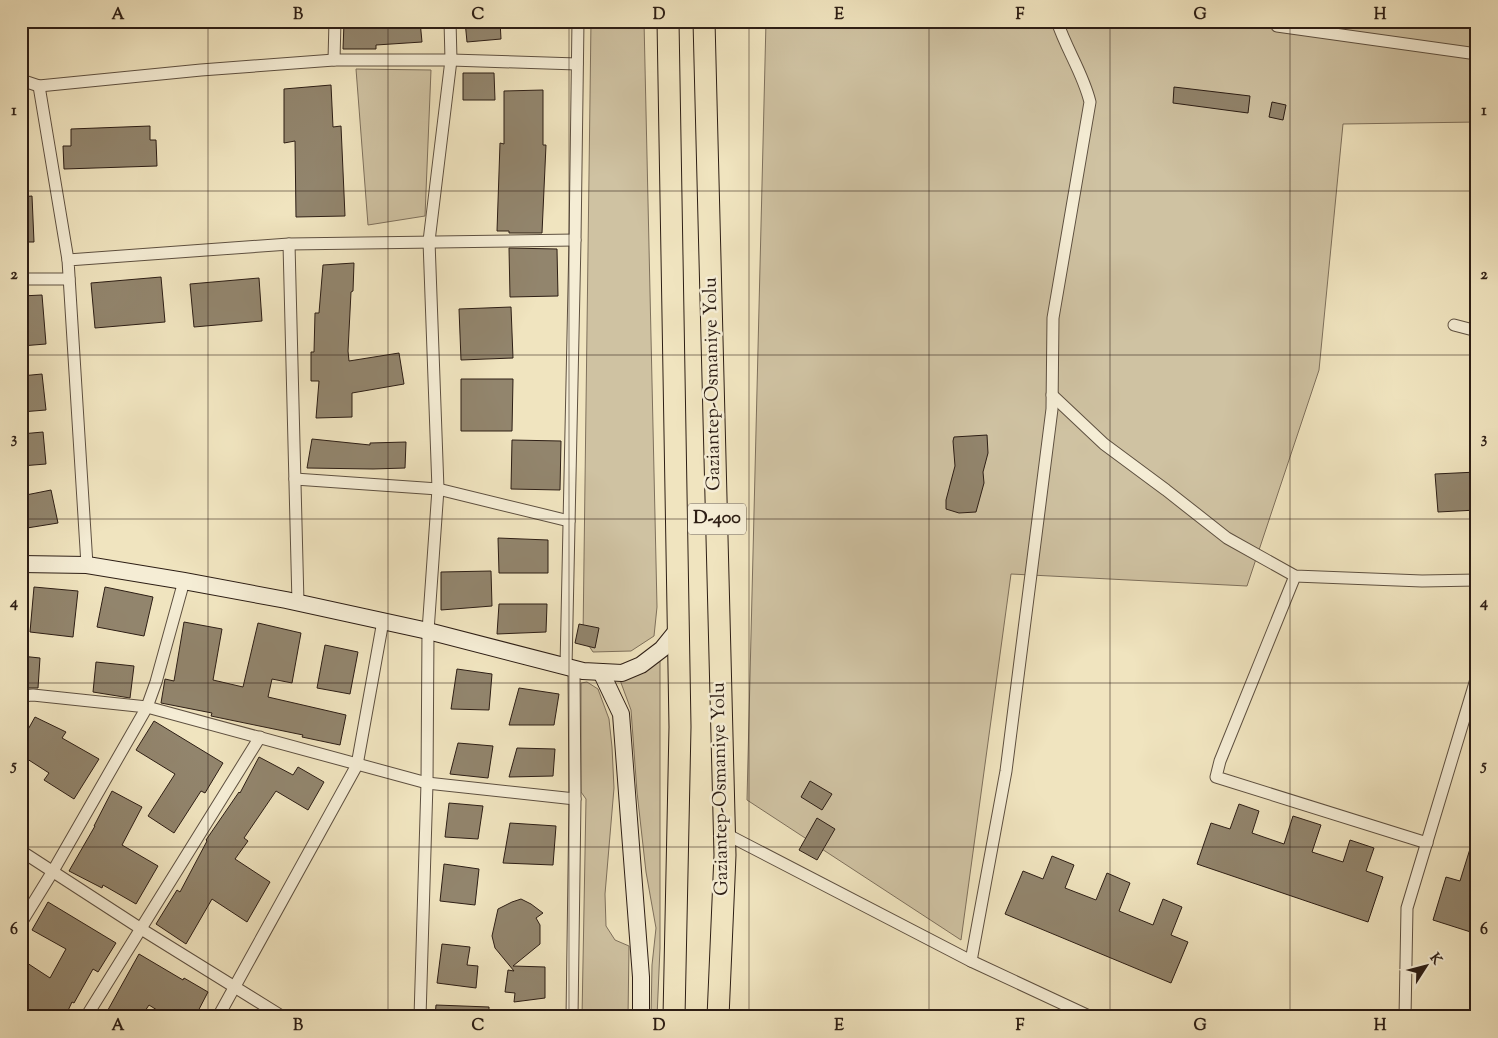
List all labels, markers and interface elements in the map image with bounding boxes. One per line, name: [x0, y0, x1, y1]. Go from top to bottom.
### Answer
text: A: [112, 4, 125, 27]
text: B: [293, 4, 303, 27]
text: C: [472, 4, 485, 27]
text: D: [653, 4, 666, 27]
text: E: [834, 4, 844, 27]
text: F: [1016, 4, 1025, 27]
text: G: [1193, 4, 1207, 27]
text: H: [1374, 4, 1387, 27]
text: 1: [11, 100, 17, 123]
text: 1: [1481, 100, 1487, 123]
text: 2: [10, 264, 18, 287]
text: 2: [1480, 264, 1488, 287]
street label: Gaziantep-Osmaniye Yolu: [698, 277, 728, 491]
text: 3: [11, 428, 18, 451]
text: 3: [1481, 428, 1488, 451]
road number: D-400: [688, 504, 746, 534]
text: 4: [9, 592, 18, 615]
text: 4: [1479, 592, 1488, 615]
street label: Gaziantep-Osmaniye Yolu: [706, 682, 736, 896]
text: 5: [9, 755, 17, 778]
text: 5: [1479, 755, 1487, 778]
text: 6: [10, 919, 18, 942]
text: 6: [1480, 919, 1488, 942]
north arrow: [1400, 940, 1450, 990]
text: K: [1424, 950, 1446, 970]
text: A: [112, 1015, 125, 1038]
text: B: [293, 1015, 303, 1038]
text: C: [472, 1015, 485, 1038]
text: D: [653, 1015, 666, 1038]
text: E: [834, 1015, 844, 1038]
text: F: [1016, 1015, 1025, 1038]
text: G: [1193, 1015, 1207, 1038]
text: H: [1374, 1015, 1387, 1038]

